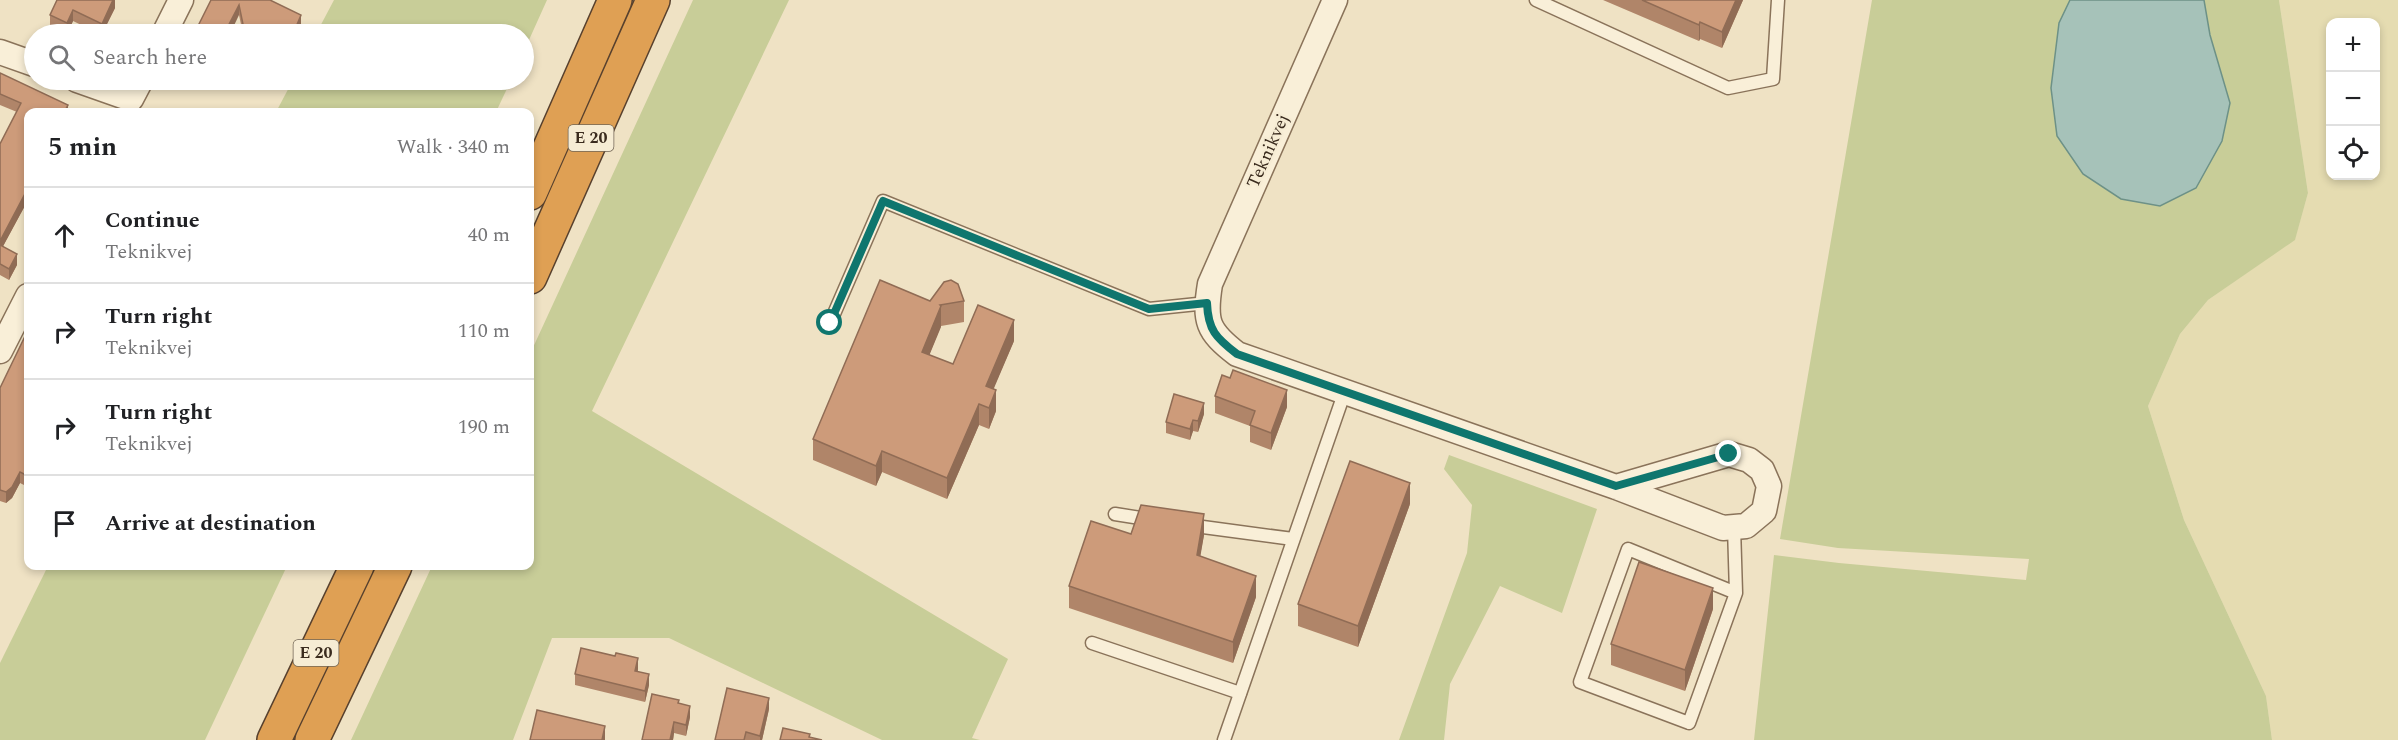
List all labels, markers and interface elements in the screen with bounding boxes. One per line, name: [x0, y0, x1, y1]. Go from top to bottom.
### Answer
map controls: [2326, 18, 2380, 180]
button: +: [2326, 18, 2380, 72]
search box: [24, 24, 534, 90]
icon: search: [45, 41, 78, 74]
text: Search here: [93, 41, 207, 74]
button: −: [2326, 72, 2380, 126]
street label: Teknikvej: [1240, 109, 1296, 193]
road number: E 20: [568, 125, 614, 151]
button: locate: [2326, 126, 2380, 180]
text: 5 min: [48, 127, 117, 167]
text: Walk · 340 m: [397, 132, 510, 162]
text: Continue: [105, 204, 200, 237]
icon: ahead: [48, 219, 81, 252]
text: 40 m: [468, 220, 510, 250]
text: Teknikvej: [105, 237, 193, 267]
text: Turn right: [105, 300, 212, 333]
route start: [816, 309, 842, 335]
icon: right: [48, 315, 81, 348]
text: 110 m: [458, 316, 510, 346]
text: Teknikvej: [105, 333, 193, 363]
text: Turn right: [105, 396, 212, 429]
icon: right: [48, 411, 81, 444]
text: 190 m: [458, 412, 510, 442]
text: Teknikvej: [105, 429, 193, 459]
route end: [1715, 440, 1741, 466]
icon: arrive: [48, 507, 81, 540]
text: Arrive at destination: [105, 507, 316, 540]
road number: E 20: [294, 640, 338, 666]

